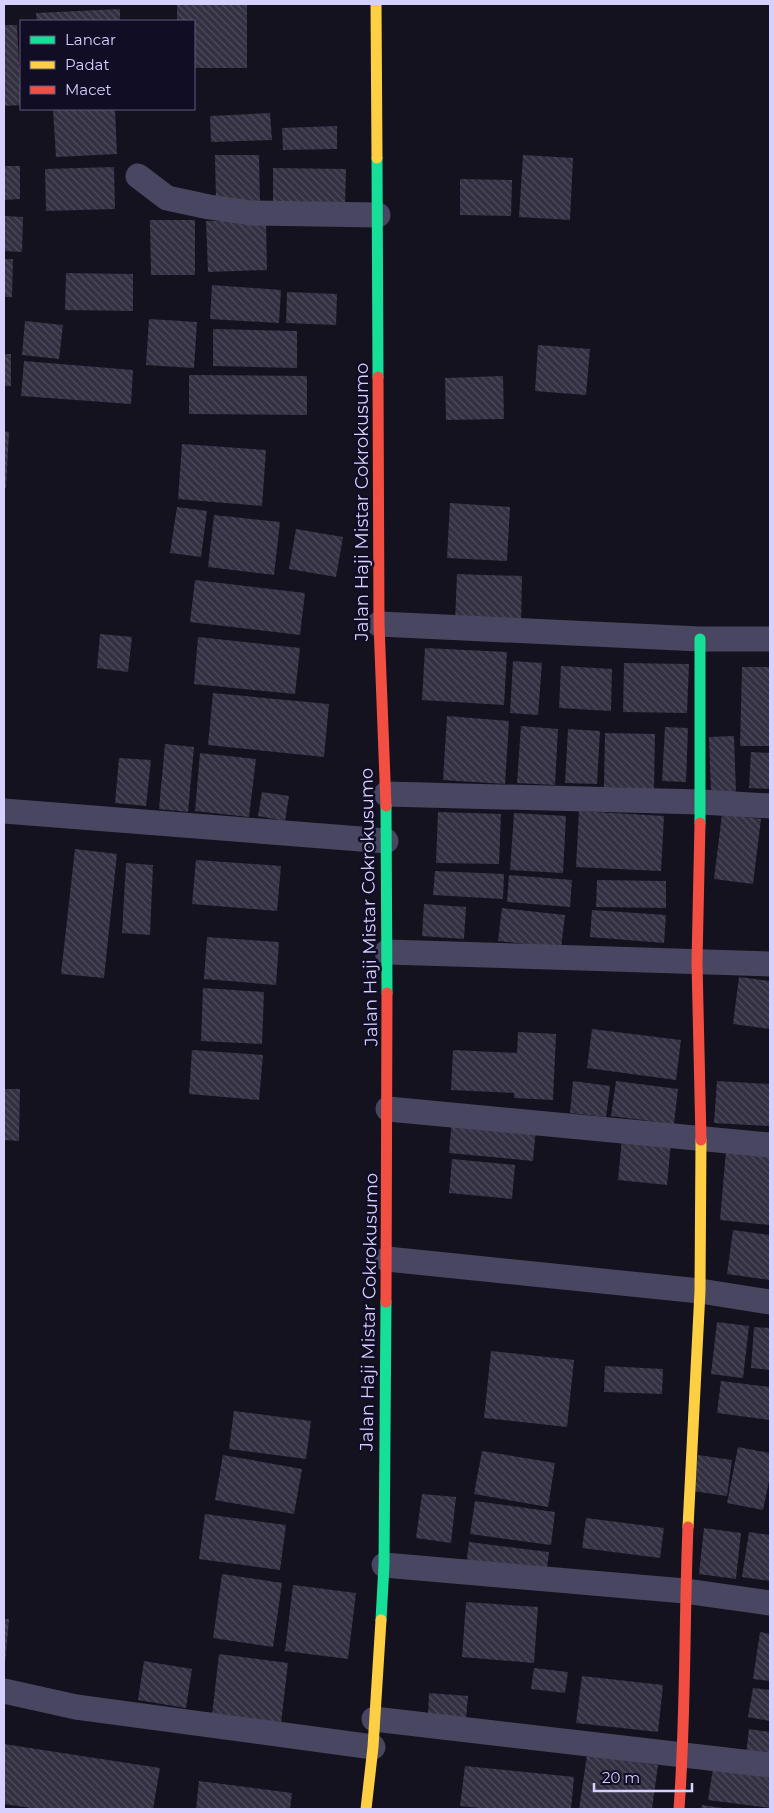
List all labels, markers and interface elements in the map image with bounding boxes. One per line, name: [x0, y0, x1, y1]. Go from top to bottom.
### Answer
legend: [20, 20, 195, 110]
text: Lancar: [65, 30, 116, 49]
text: Padat: [65, 55, 110, 74]
text: Macet: [65, 80, 112, 99]
street label: Jalan Haji Mistar Cokrokusumo: [351, 363, 373, 642]
street label: Jalan Haji Mistar Cokrokusumo: [356, 768, 382, 1047]
street label: Jalan Haji Mistar Cokrokusumo: [356, 1173, 382, 1452]
scale bar: [594, 1760, 692, 1792]
text: 20 m: [602, 1768, 640, 1787]

